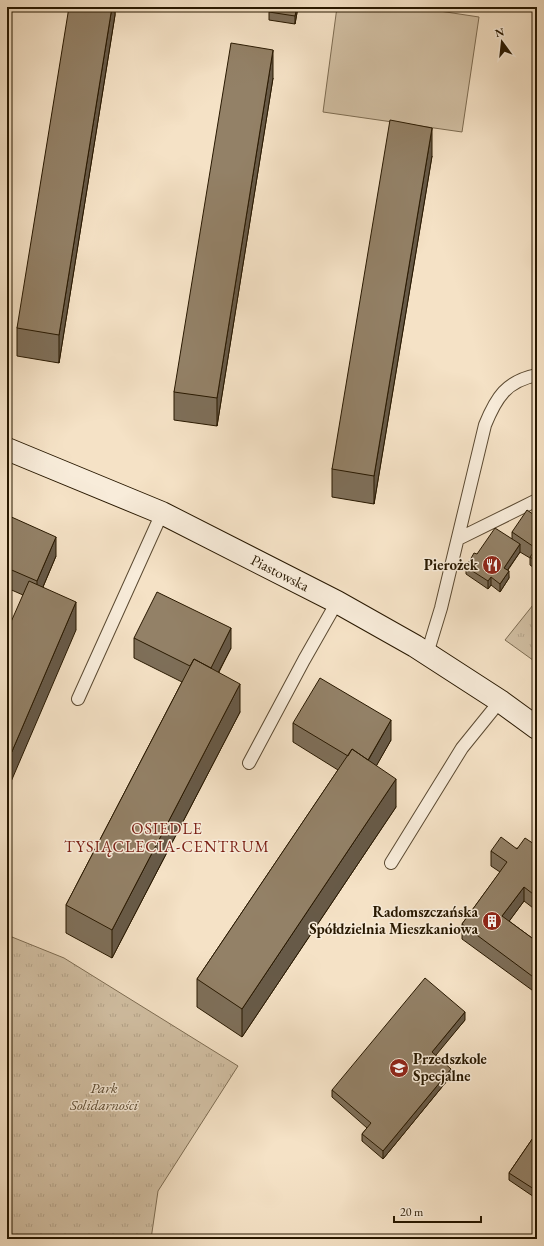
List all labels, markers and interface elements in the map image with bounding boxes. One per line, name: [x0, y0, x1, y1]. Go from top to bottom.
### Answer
north arrow: [482, 22, 522, 62]
text: N: [493, 24, 506, 40]
street label: Piastowska: [248, 550, 313, 595]
restaurant icon: Pierożek: [481, 554, 503, 576]
place label: Pierożek: [424, 555, 479, 574]
district label: OSIEDLE TYSIĄCLECIA-CENTRUM: [64, 818, 270, 857]
place label: Radomszczańska Spółdzielnia Mieszkaniowa: [309, 902, 478, 938]
building icon: Radomszczańska Spółdzielnia Mieszkaniowa: [481, 910, 503, 932]
place label: Przedszkole Specjalne: [413, 1049, 487, 1085]
school or university icon: Przedszkole Specjalne: [388, 1057, 410, 1079]
park label: Park Solidarności: [69, 1078, 139, 1114]
scale bar: [394, 1198, 481, 1224]
text: 20 m: [400, 1204, 424, 1220]

